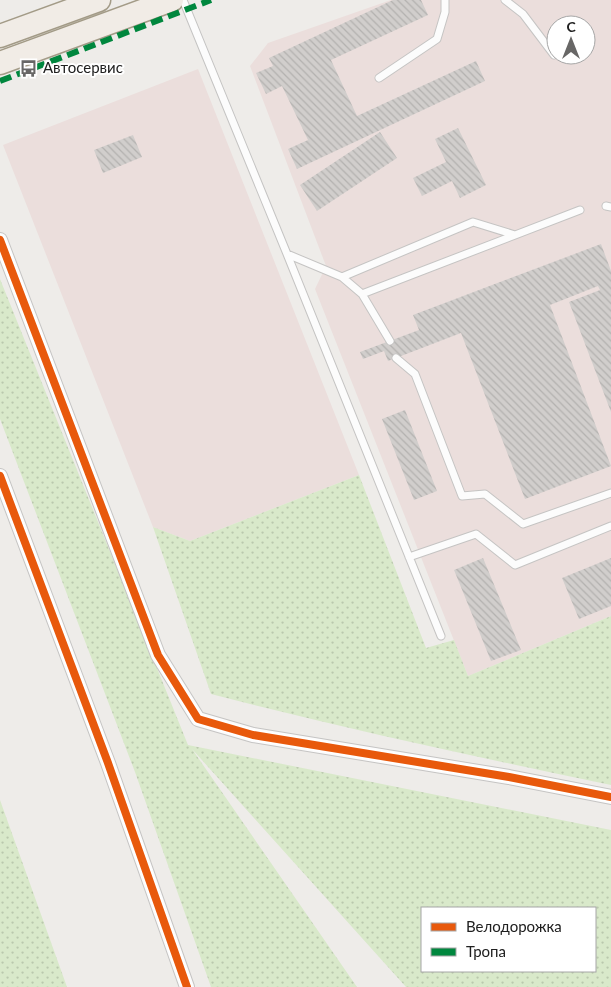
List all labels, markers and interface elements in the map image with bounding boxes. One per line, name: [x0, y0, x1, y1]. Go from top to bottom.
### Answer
north arrow: [546, 15, 596, 65]
text: С: [566, 18, 576, 35]
bus stop icon: Автосервис: [19, 58, 39, 78]
place label: Автосервис: [43, 58, 123, 76]
legend: [421, 907, 596, 972]
text: Велодорожка: [466, 917, 562, 935]
text: Тропа: [466, 942, 506, 960]

